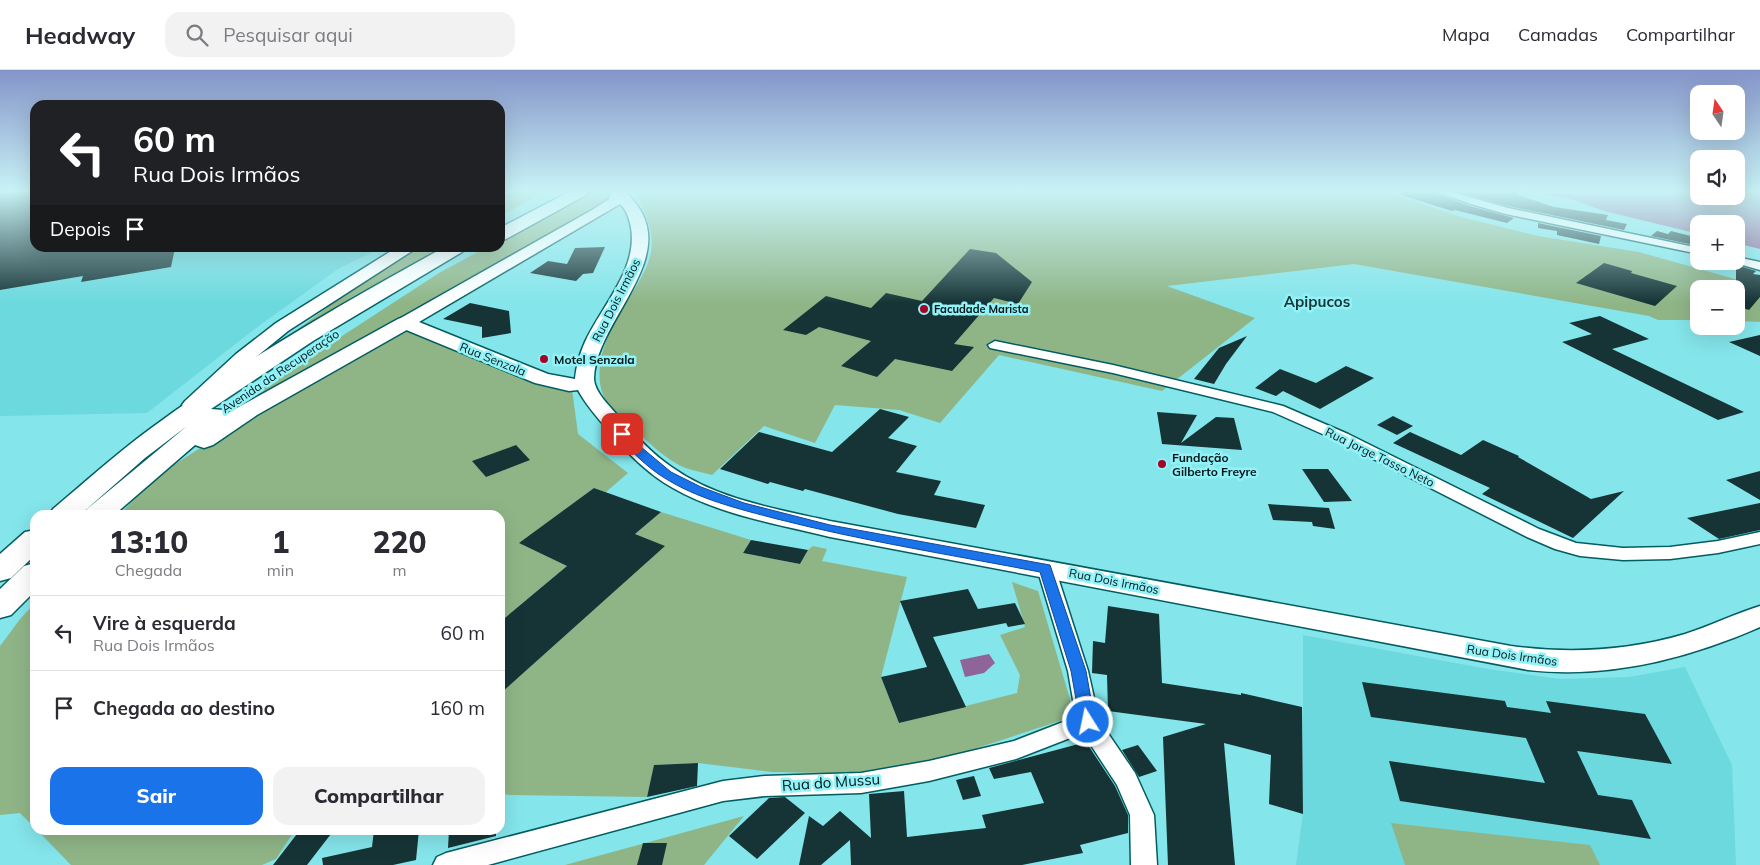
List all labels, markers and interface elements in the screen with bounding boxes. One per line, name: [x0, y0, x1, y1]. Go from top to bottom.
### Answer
search box: [165, 12, 515, 57]
text: Headway: [25, 20, 135, 50]
icon: search: [183, 21, 211, 49]
text: Pesquisar aqui: [223, 23, 353, 47]
text: Mapa: [1442, 23, 1490, 46]
text: Camadas: [1518, 23, 1598, 46]
text: Compartilhar: [1626, 23, 1735, 46]
north arrow: [1690, 85, 1745, 140]
map controls: [1690, 85, 1745, 335]
text: 60 m: [133, 117, 216, 161]
icon: left: [50, 120, 115, 185]
button: sound: [1690, 150, 1745, 205]
text: Rua Dois Irmãos: [133, 160, 300, 188]
icon: arrive: [121, 215, 149, 243]
button: +: [1690, 215, 1745, 270]
text: Depois: [50, 217, 111, 241]
street label: Rua Dois Irmãos: [589, 256, 643, 344]
button: −: [1690, 280, 1745, 335]
district label: Apipucos: [1284, 292, 1350, 311]
place label: Facudade Marista: [934, 302, 1029, 316]
marker: Facudade Marista: [918, 303, 930, 315]
street label: Avenida da Recuperação: [218, 326, 342, 416]
street label: Rua Senzala: [458, 339, 528, 379]
place label: Motel Senzala: [554, 352, 635, 367]
marker: Motel Senzala: [538, 353, 550, 365]
pin: [601, 413, 643, 455]
icon: arrive: [608, 420, 636, 448]
street label: Rua Jorge Tasso Neto: [1323, 424, 1437, 490]
place label: Fundação Gilberto Freyre: [1172, 450, 1257, 479]
marker: Fundação Gilberto Freyre: [1156, 458, 1168, 470]
text: 13:10: [108, 523, 188, 561]
text: 1: [271, 523, 289, 561]
text: 220: [373, 523, 427, 561]
text: Chegada: [115, 560, 182, 580]
text: min: [267, 560, 294, 580]
text: m: [392, 560, 407, 580]
street label: Rua Dois Irmãos: [1068, 565, 1160, 597]
text: Vire à esquerda: [93, 611, 236, 635]
icon: left: [50, 619, 78, 647]
text: 60 m: [441, 621, 485, 645]
text: Rua Dois Irmãos: [93, 635, 215, 655]
street label: Rua Dois Irmãos: [1466, 641, 1558, 669]
icon: arrive: [50, 694, 78, 722]
position arrow: [1061, 695, 1113, 747]
text: Chegada ao destino: [93, 696, 275, 720]
text: 160 m: [429, 696, 485, 720]
button: Sair: [50, 767, 263, 825]
button: Compartilhar: [273, 767, 485, 825]
street label: Rua do Mussu: [781, 769, 881, 795]

